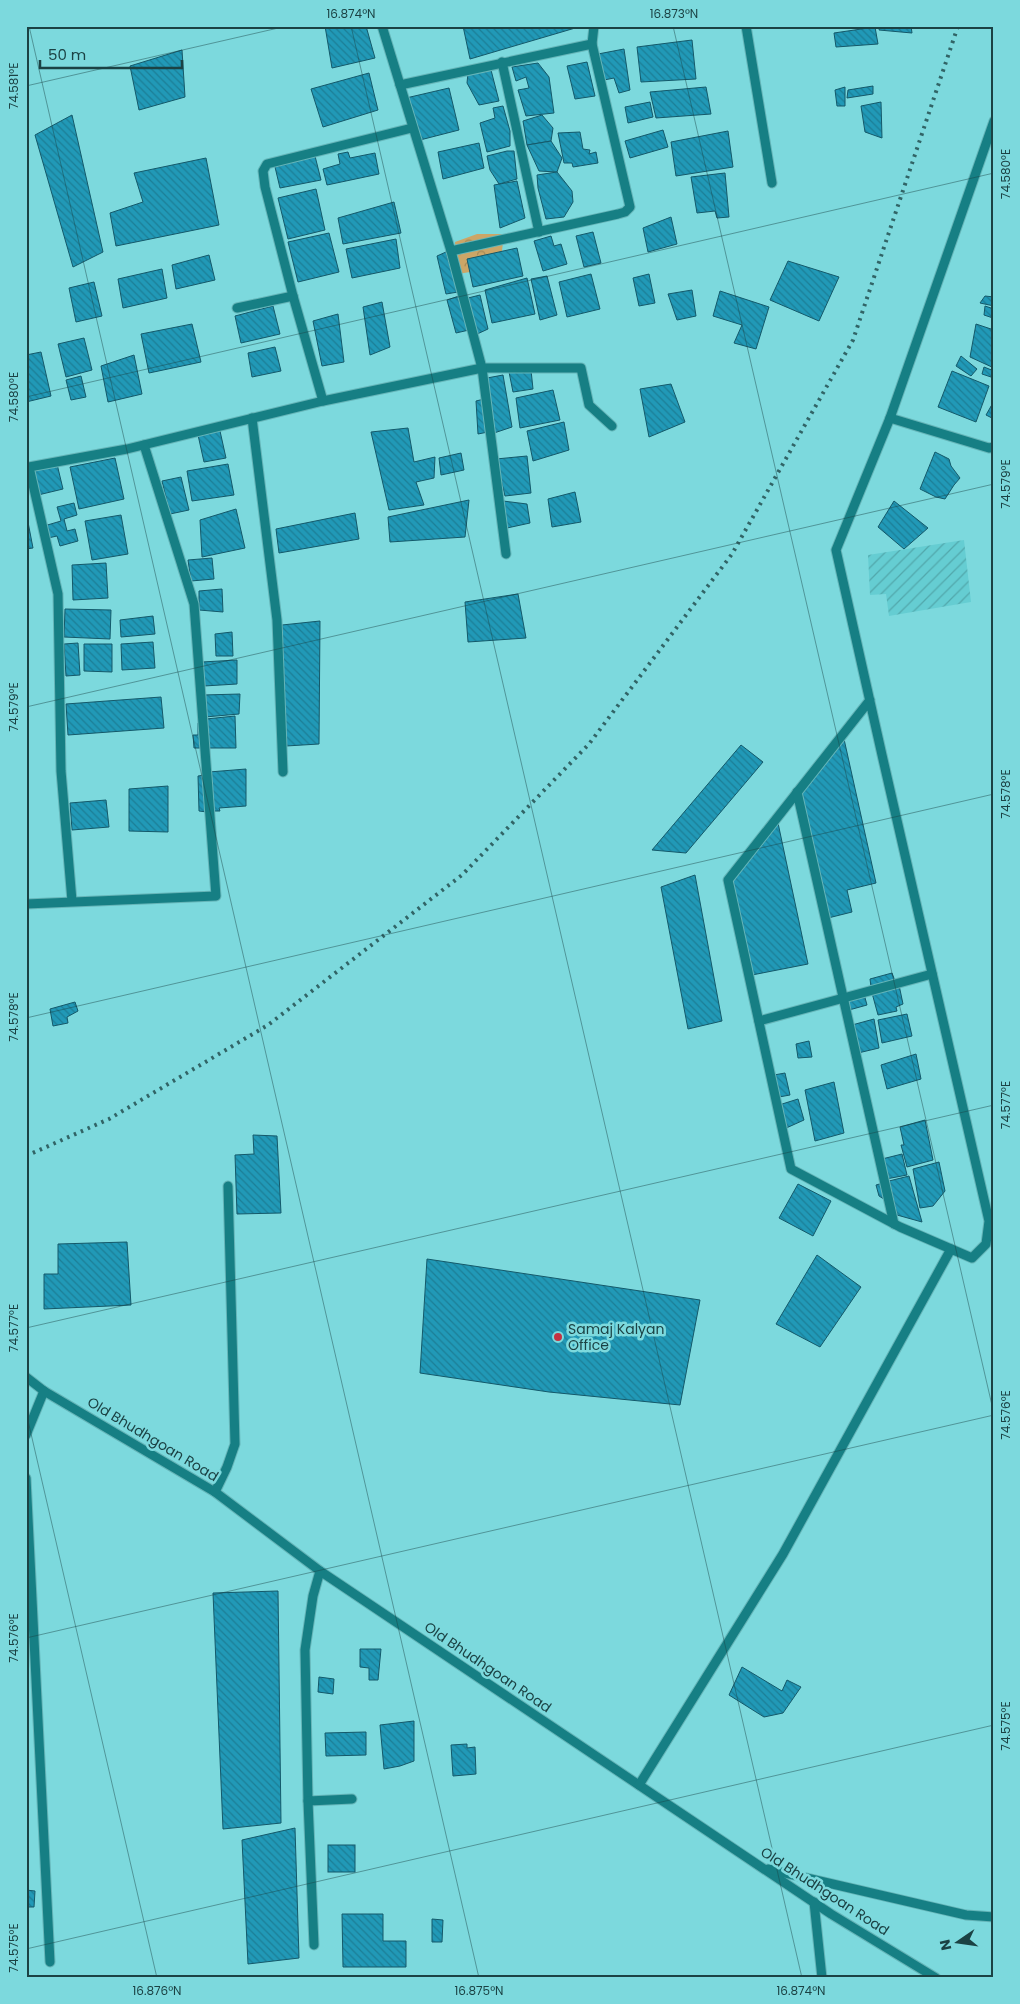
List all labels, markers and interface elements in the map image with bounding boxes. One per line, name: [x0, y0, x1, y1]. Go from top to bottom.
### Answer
text: 16.874°N: [326, 5, 376, 22]
text: 16.873°N: [650, 5, 698, 22]
scale bar: [40, 38, 182, 70]
text: 50 m: [48, 44, 86, 65]
text: 74.581°E: [5, 63, 22, 109]
text: 74.580°E: [997, 149, 1014, 199]
text: 74.580°E: [5, 372, 22, 422]
text: 74.579°E: [997, 459, 1014, 509]
text: 74.579°E: [5, 682, 22, 732]
text: 74.578°E: [997, 769, 1014, 819]
text: 74.578°E: [5, 992, 22, 1042]
text: 74.577°E: [997, 1081, 1014, 1129]
text: 74.577°E: [5, 1304, 22, 1352]
place label: Samaj Kalyan Office: [568, 1319, 664, 1355]
marker: Samaj Kalyan Office: [552, 1331, 564, 1343]
text: 74.576°E: [997, 1390, 1014, 1440]
street label: Old Bhudhgoan Road: [84, 1392, 222, 1486]
text: 74.576°E: [5, 1613, 22, 1663]
street label: Old Bhudhgoan Road: [420, 1617, 556, 1717]
text: 74.575°E: [997, 1701, 1014, 1751]
street label: Old Bhudhgoan Road: [757, 1842, 893, 1940]
north arrow: [932, 1916, 982, 1966]
text: 74.575°E: [5, 1923, 22, 1973]
text: N: [934, 1938, 956, 1952]
text: 16.876°N: [132, 1982, 182, 1999]
text: 16.875°N: [455, 1982, 504, 1999]
text: 16.874°N: [776, 1982, 826, 1999]

